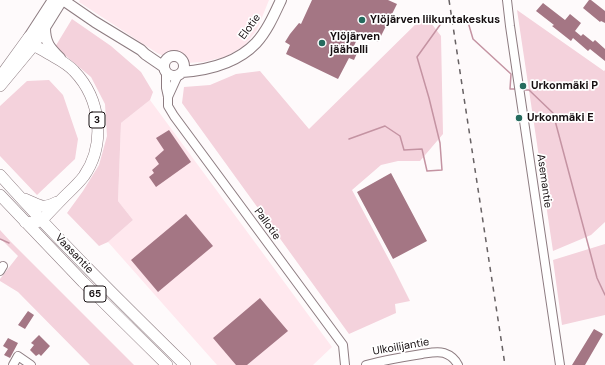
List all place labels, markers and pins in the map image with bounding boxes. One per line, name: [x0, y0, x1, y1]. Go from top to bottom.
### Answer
place label: Ylöjärven liikuntakeskus: [370, 13, 500, 27]
marker: Ylöjärven liikuntakeskus: [357, 15, 367, 25]
place label: Ylöjärven jäähalli: [330, 30, 380, 56]
marker: Ylöjärven jäähalli: [317, 38, 327, 48]
place label: Urkonmäki P: [531, 79, 598, 93]
marker: Urkonmäki P: [518, 81, 528, 91]
place label: Urkonmäki E: [527, 111, 594, 125]
marker: Urkonmäki E: [514, 113, 524, 123]

